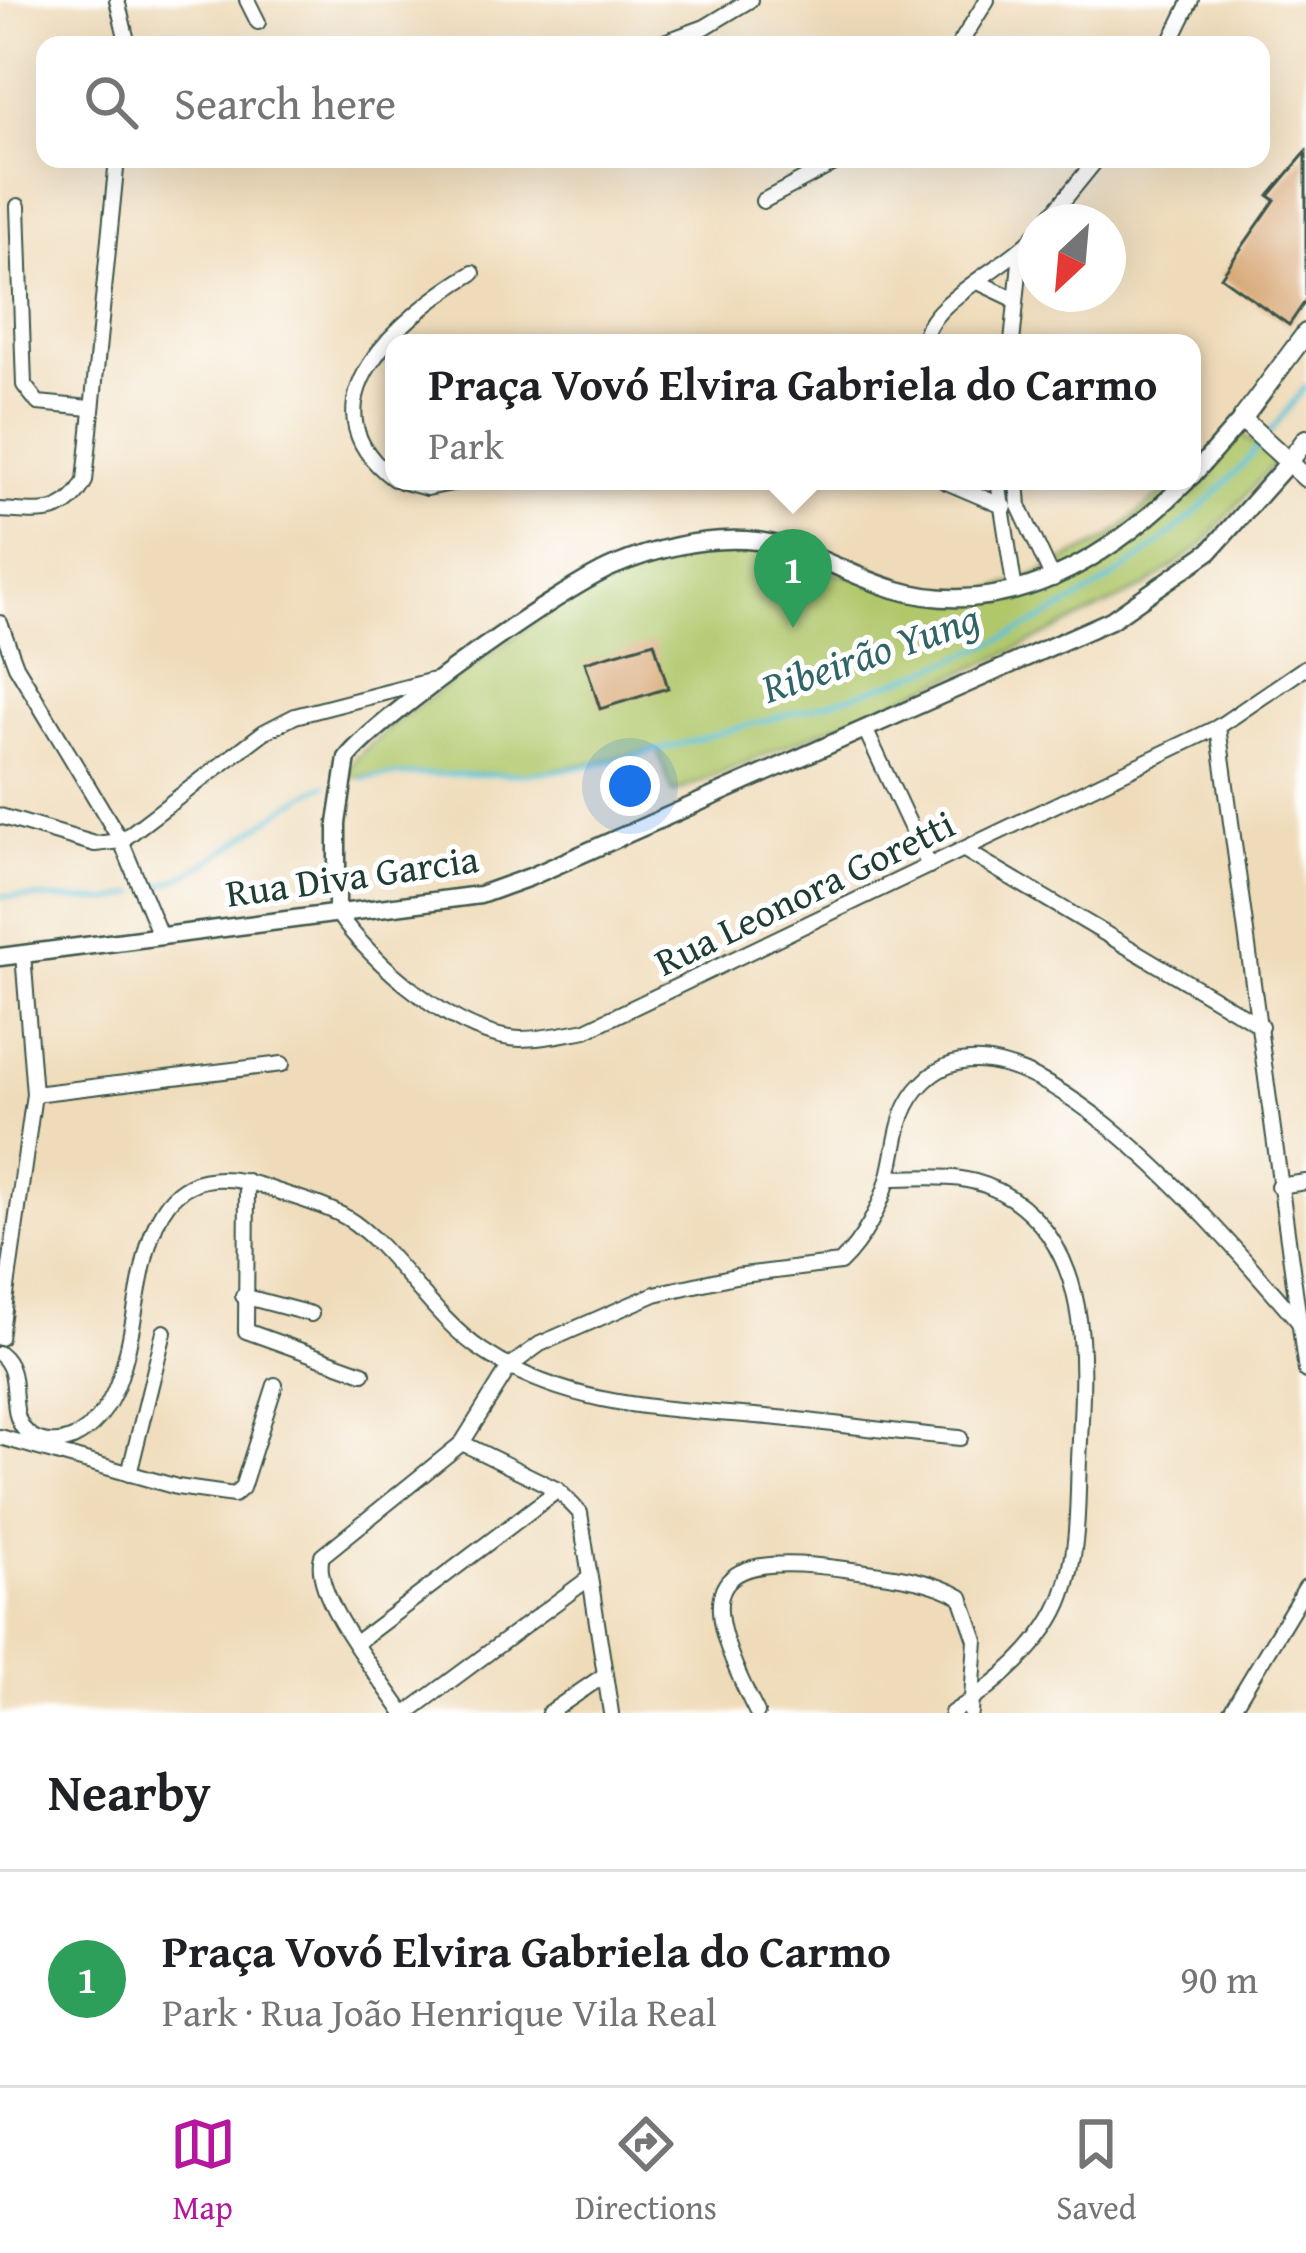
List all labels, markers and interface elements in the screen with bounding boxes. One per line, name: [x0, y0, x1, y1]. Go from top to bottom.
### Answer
search box: [36, 36, 1270, 168]
icon: search: [78, 69, 144, 135]
text: Search here: [174, 70, 396, 135]
north arrow: [1018, 204, 1126, 312]
popup: [385, 334, 1201, 490]
text: Praça Vovó Elvira Gabriela do Carmo: [428, 351, 1158, 416]
text: Park: [428, 416, 504, 473]
pin: 1: [754, 529, 832, 628]
water label: Ribeirão Yung: [752, 586, 987, 718]
your location: [600, 756, 660, 816]
street label: Rua Leonora Goretti: [644, 795, 964, 989]
street label: Rua Diva Garcia: [222, 829, 483, 921]
text: Nearby: [48, 1754, 211, 1829]
text: Praça Vovó Elvira Gabriela do Carmo: [162, 1918, 891, 1983]
text: 1: [77, 1950, 97, 2007]
text: 90 m: [1180, 1950, 1258, 2007]
text: Park · Rua João Henrique Vila Real: [162, 1983, 717, 2040]
tab: Map: [170, 2111, 236, 2231]
tab: Directions: [575, 2111, 717, 2231]
tab: Saved: [1056, 2111, 1136, 2231]

